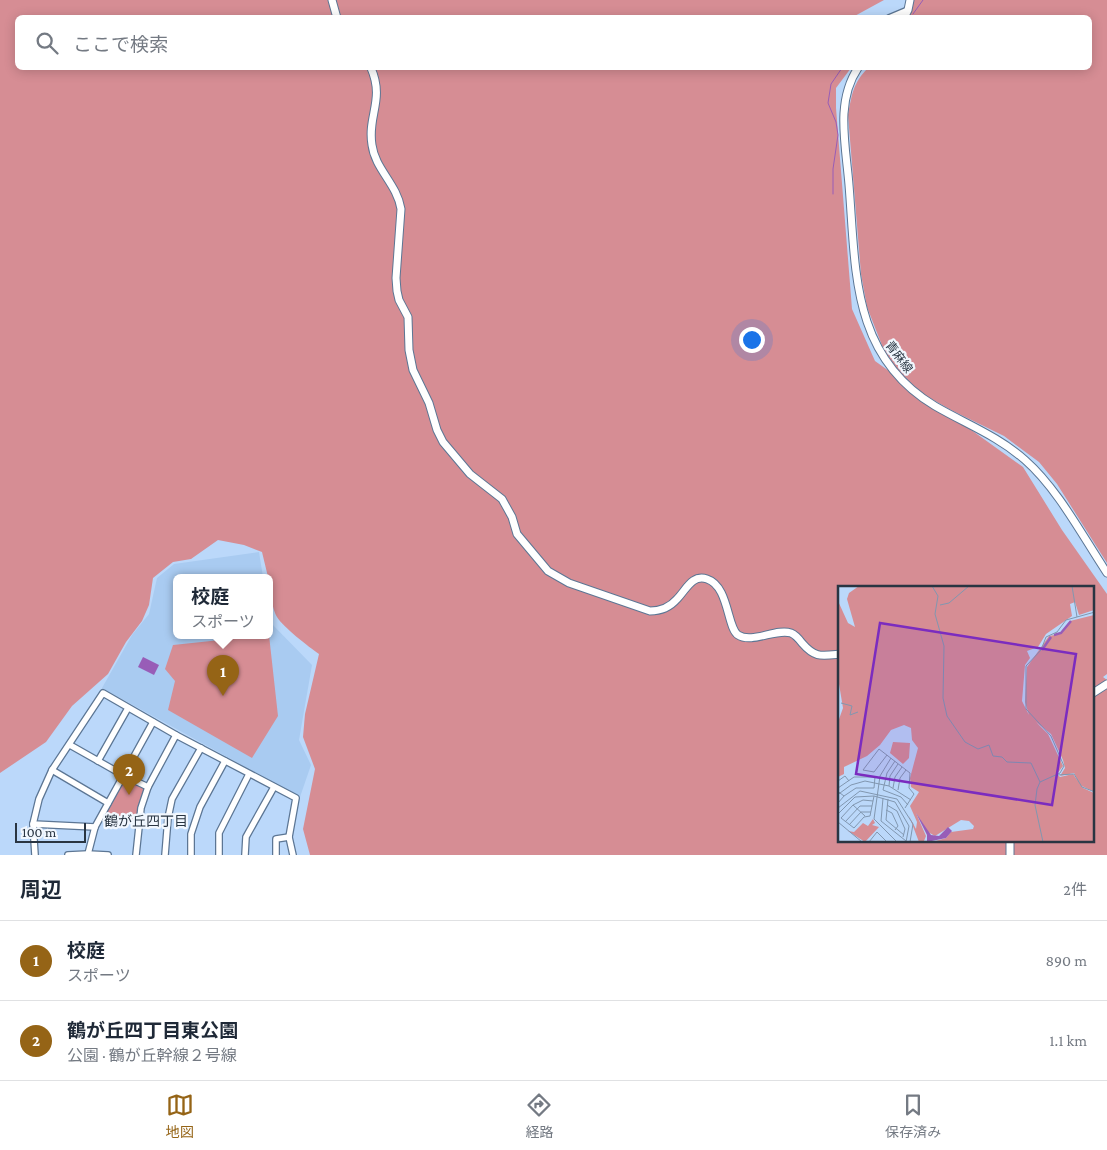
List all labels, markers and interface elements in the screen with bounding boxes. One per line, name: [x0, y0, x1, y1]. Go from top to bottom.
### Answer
search box: [15, 15, 1092, 70]
icon: search: [33, 29, 61, 57]
text: ここで検索: [73, 34, 168, 55]
your location: [739, 327, 765, 353]
street label: 青麻線: [883, 338, 915, 376]
popup: [173, 574, 273, 639]
text: 校庭: [191, 586, 229, 607]
inset map: [838, 586, 1094, 842]
text: スポーツ: [191, 613, 255, 630]
pin: 1: [207, 655, 239, 696]
pin: 2: [113, 754, 145, 795]
district label: 鶴が丘四丁目: [104, 813, 188, 829]
scale bar: [15, 820, 86, 843]
text: 100 m: [22, 824, 56, 840]
text: 周辺: [20, 878, 62, 902]
text: 2件: [1063, 881, 1087, 898]
text: 校庭: [67, 940, 105, 961]
text: 1: [33, 952, 39, 969]
text: 890 m: [1046, 952, 1087, 969]
text: スポーツ: [67, 967, 131, 984]
text: 鶴が丘四丁目東公園: [67, 1020, 238, 1041]
text: 2: [32, 1032, 40, 1049]
text: 1.1 km: [1049, 1032, 1087, 1049]
text: 公園 · 鶴が丘幹線２号線: [67, 1047, 237, 1064]
tab: 地図: [166, 1091, 194, 1141]
tab: 経路: [525, 1091, 553, 1141]
tab: 保存済み: [885, 1091, 941, 1141]

